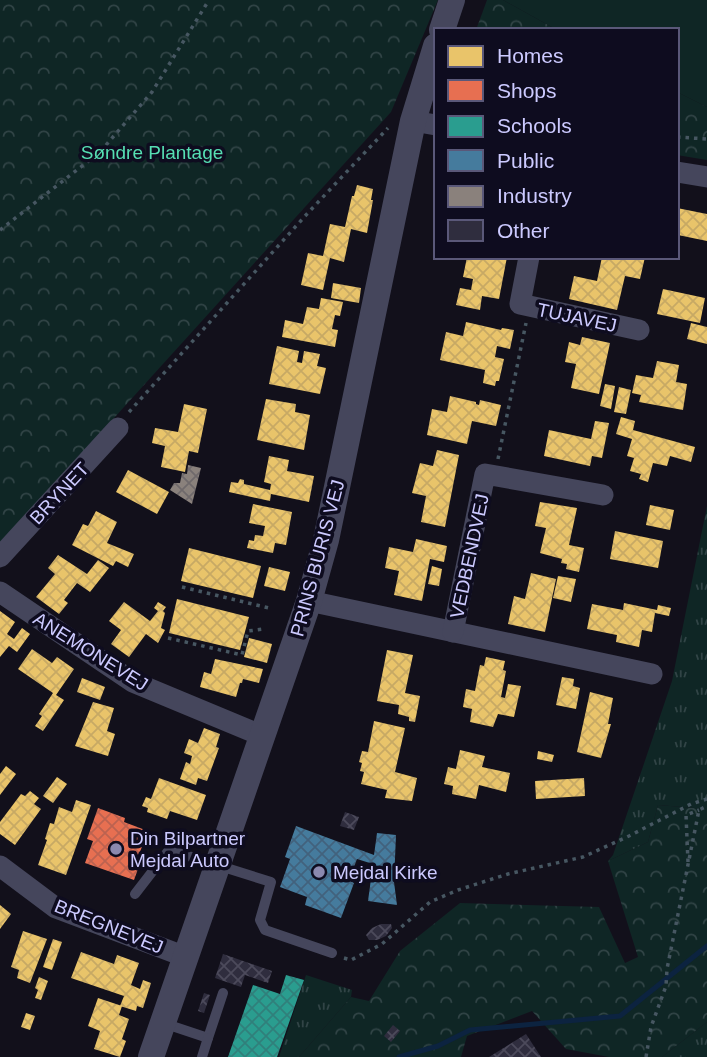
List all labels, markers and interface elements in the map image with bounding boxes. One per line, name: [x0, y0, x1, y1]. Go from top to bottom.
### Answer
legend: [434, 28, 679, 259]
text: Homes: [497, 44, 564, 67]
text: Shops: [497, 79, 557, 102]
text: Schools: [497, 114, 572, 137]
park label: Søndre Plantage: [81, 142, 223, 163]
text: Public: [497, 149, 554, 172]
text: Industry: [497, 184, 572, 207]
text: Other: [497, 219, 550, 242]
street label: TUJAVEJ: [535, 299, 619, 336]
street label: BRYNET: [26, 458, 93, 529]
street label: PRINS BURIS VEJ: [286, 477, 349, 639]
street label: VEDBENDVEJ: [446, 492, 493, 620]
street label: ANEMONEVEJ: [30, 608, 152, 695]
place label: Din Bilpartner Mejdal Auto: [130, 828, 246, 871]
marker: Din Bilpartner Mejdal Auto: [108, 841, 124, 857]
place label: Mejdal Kirke: [333, 862, 438, 883]
marker: Mejdal Kirke: [311, 864, 327, 880]
street label: BREGNEVEJ: [52, 895, 166, 958]

